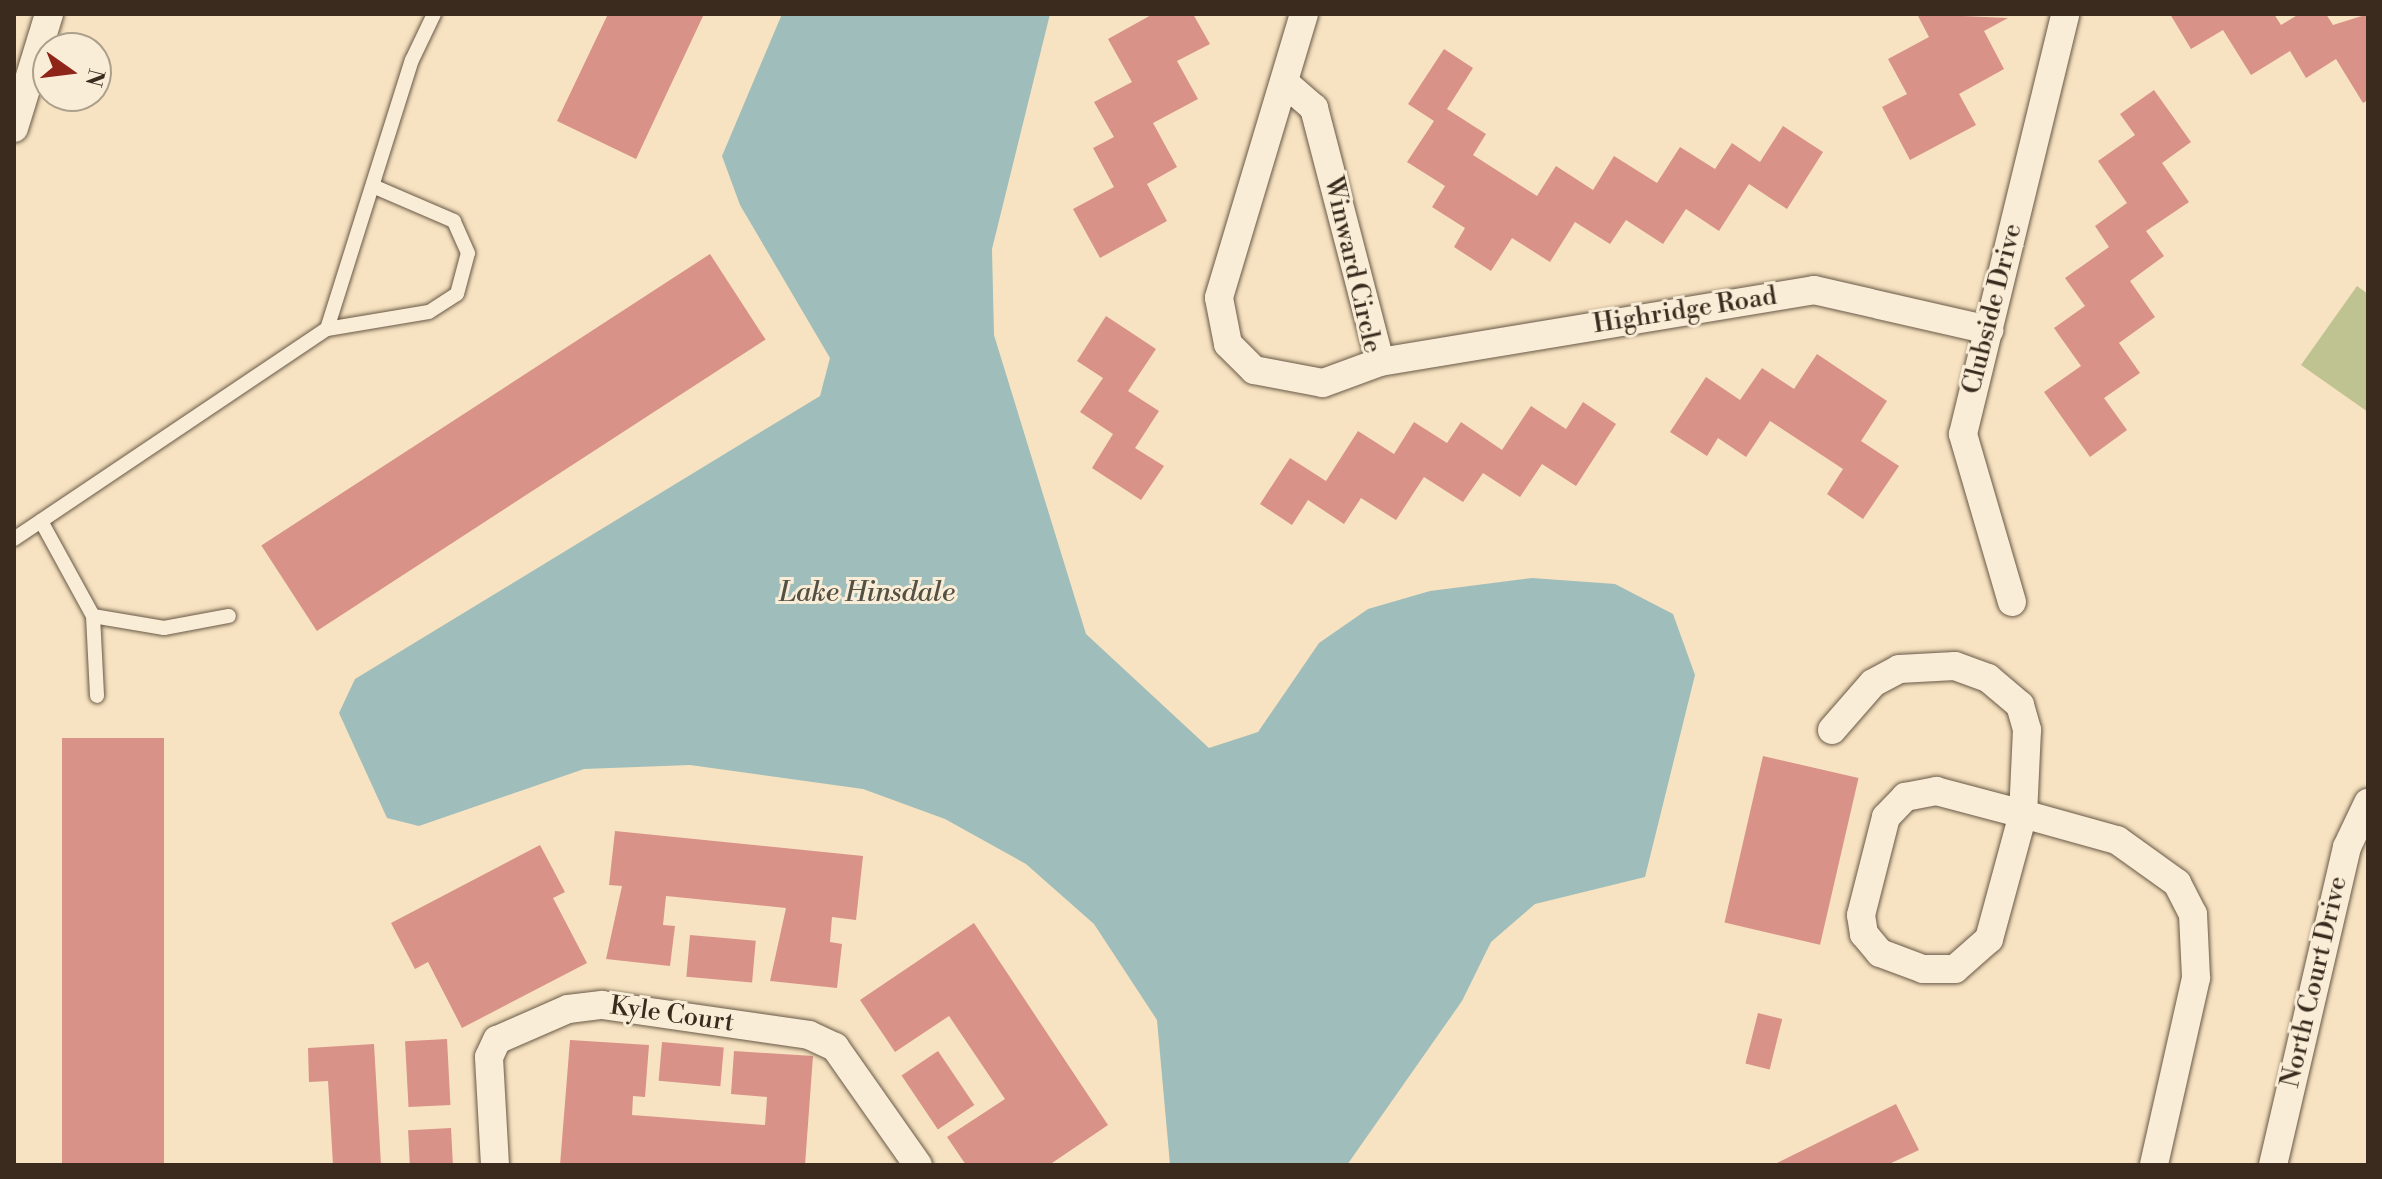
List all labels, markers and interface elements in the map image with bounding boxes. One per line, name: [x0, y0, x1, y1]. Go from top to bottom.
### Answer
north arrow: [32, 32, 112, 112]
text: N: [79, 66, 109, 89]
street label: Winward Circle: [1317, 174, 1387, 356]
street label: Clubside Drive: [1957, 221, 2029, 397]
street label: Highridge Road: [1591, 281, 1779, 341]
water label: Lake Hinsdale: [779, 576, 955, 610]
street label: North Court Drive: [2276, 873, 2354, 1091]
street label: Kyle Court: [608, 991, 736, 1039]

